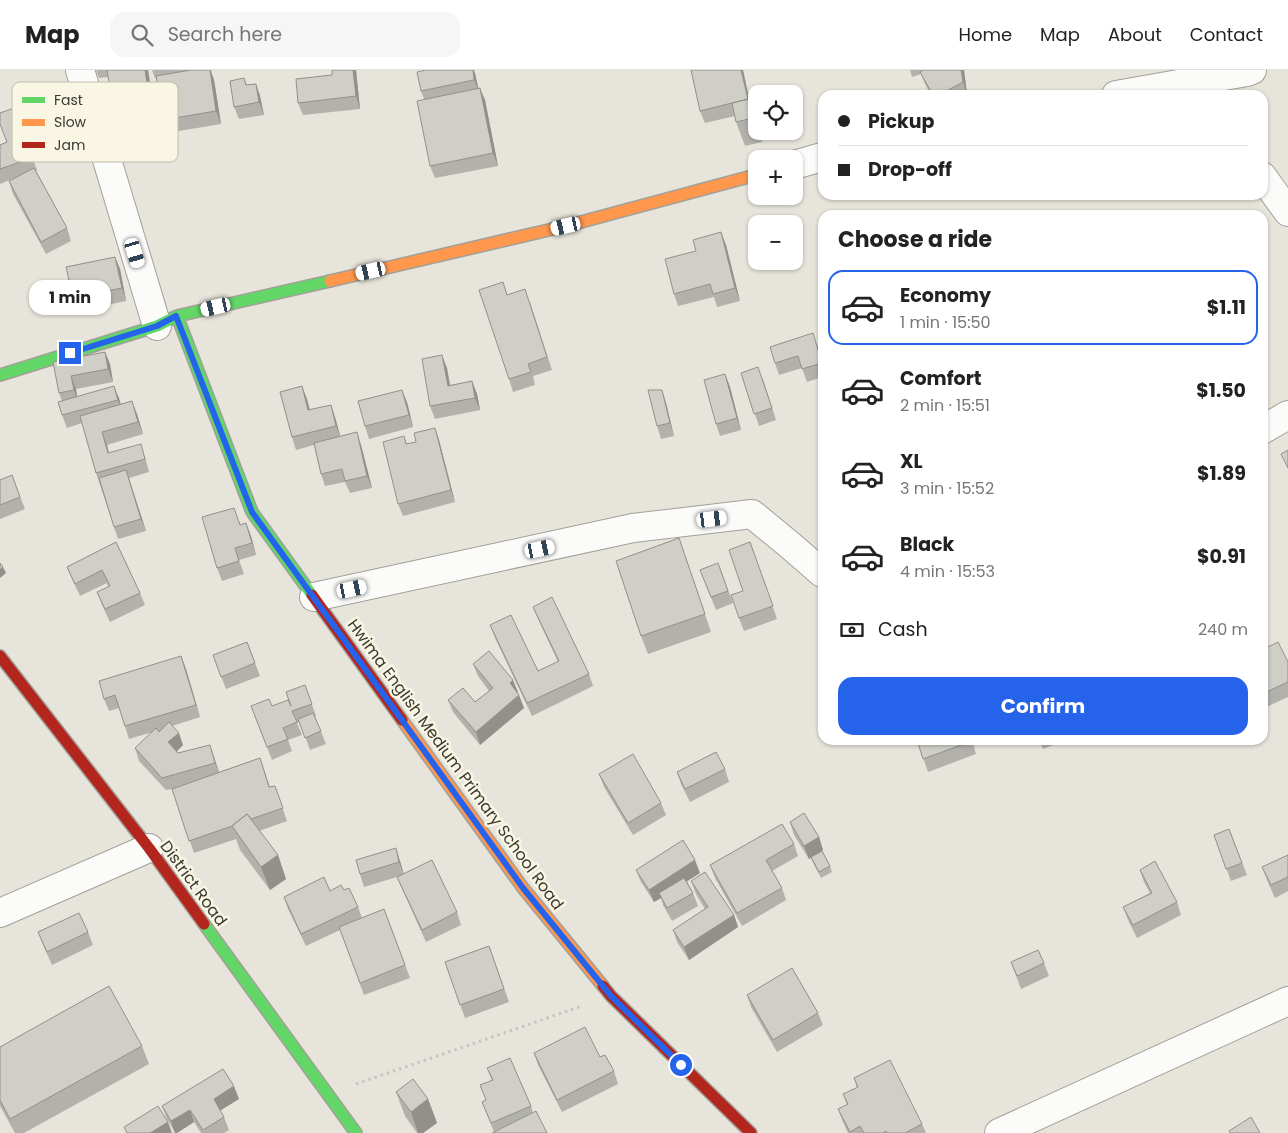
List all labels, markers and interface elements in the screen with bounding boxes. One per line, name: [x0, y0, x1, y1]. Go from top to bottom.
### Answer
search box: [110, 12, 460, 57]
text: Map: [25, 18, 80, 51]
icon: search: [128, 21, 156, 49]
text: Search here: [168, 21, 282, 48]
text: Home: [958, 22, 1012, 47]
text: Map: [1040, 22, 1080, 47]
text: About: [1108, 22, 1162, 47]
text: Contact: [1190, 22, 1263, 47]
legend: [12, 82, 178, 162]
map controls: [748, 85, 803, 270]
button: locate: [748, 85, 803, 140]
text: Fast: [54, 90, 83, 110]
text: Pickup: [868, 108, 934, 135]
text: Slow: [54, 112, 87, 132]
text: Jam: [54, 135, 85, 155]
button: +: [748, 150, 803, 205]
text: Drop-off: [868, 156, 952, 183]
car: [549, 215, 582, 237]
button: −: [748, 215, 803, 270]
text: Choose a ride: [838, 224, 992, 255]
car: [123, 236, 146, 270]
car: [354, 260, 387, 282]
callout: 1 min: [29, 280, 111, 316]
text: Economy: [900, 282, 991, 309]
icon: car: [840, 285, 885, 330]
text: 1 min: [49, 286, 91, 309]
text: $1.11: [1207, 294, 1246, 321]
car: [199, 296, 232, 318]
text: 1 min · 15:50: [900, 311, 991, 334]
route end: [59, 342, 81, 364]
text: Comfort: [900, 365, 982, 392]
icon: car: [840, 368, 885, 413]
text: $1.50: [1196, 377, 1246, 404]
text: 2 min · 15:51: [900, 394, 990, 417]
text: XL: [900, 448, 923, 475]
icon: car: [840, 451, 885, 496]
text: $1.89: [1197, 460, 1246, 487]
text: 3 min · 15:52: [900, 477, 994, 500]
car: [696, 510, 727, 528]
text: Black: [900, 531, 954, 558]
icon: car: [840, 534, 885, 579]
car: [523, 539, 556, 559]
text: $0.91: [1197, 543, 1246, 570]
text: 4 min · 15:53: [900, 560, 995, 583]
car: [335, 579, 368, 599]
street label: Hwima English Medium Primary School Road: [342, 614, 569, 914]
icon: cash: [838, 616, 866, 644]
text: Cash: [878, 616, 928, 643]
text: 240 m: [1198, 618, 1248, 641]
button: Confirm: [838, 677, 1248, 735]
street label: District Road: [155, 836, 233, 931]
route start: [670, 1054, 692, 1076]

